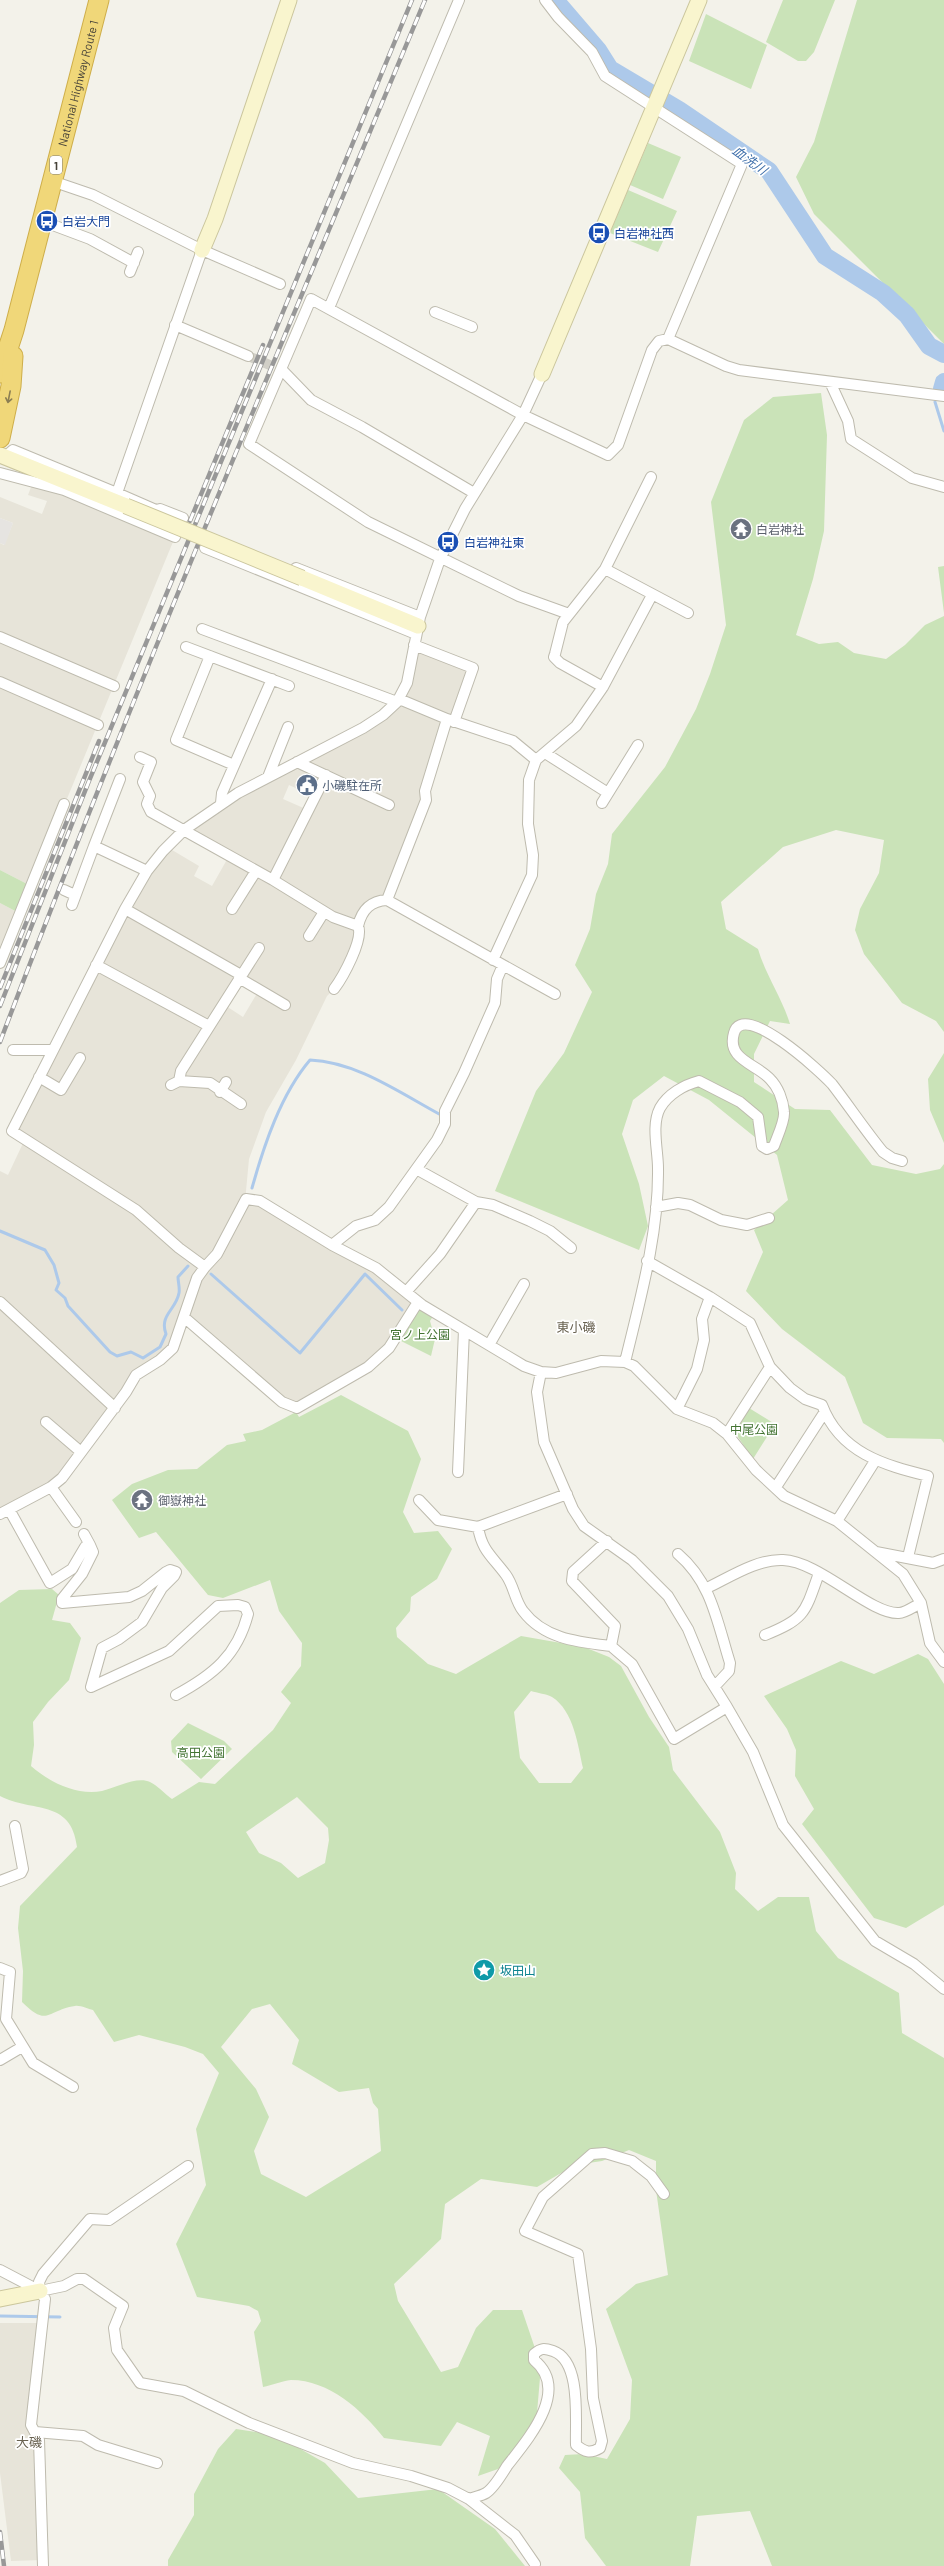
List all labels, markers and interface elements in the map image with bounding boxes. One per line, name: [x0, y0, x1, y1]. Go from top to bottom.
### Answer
street label: National Highway Route 1: [55, 19, 101, 148]
water label: 血洗川: [730, 142, 772, 179]
road number: 1: [50, 156, 62, 174]
bus stop icon: 白岩大門: [34, 208, 60, 234]
place label: 白岩大門: [62, 214, 110, 228]
bus stop icon: 白岩神社西: [586, 220, 612, 246]
place label: 白岩神社西: [614, 226, 674, 240]
one-way arrow: [4, 390, 12, 403]
temple icon: 白岩神社: [728, 516, 754, 542]
place label: 白岩神社: [756, 522, 804, 536]
bus stop icon: 白岩神社東: [435, 529, 461, 555]
place label: 白岩神社東: [464, 535, 524, 549]
public building icon: 小磯駐在所: [294, 772, 320, 798]
place label: 小磯駐在所: [322, 778, 382, 792]
district label: 東小磯: [556, 1319, 596, 1335]
park label: 宮ノ上公園: [390, 1327, 450, 1341]
park label: 中尾公園: [730, 1422, 778, 1436]
temple icon: 御嶽神社: [129, 1487, 155, 1513]
place label: 御嶽神社: [158, 1493, 206, 1507]
park label: 高田公園: [177, 1745, 225, 1759]
place icon: 坂田山: [471, 1957, 497, 1983]
place label: 坂田山: [500, 1963, 536, 1977]
district label: 大磯: [16, 2434, 42, 2450]

